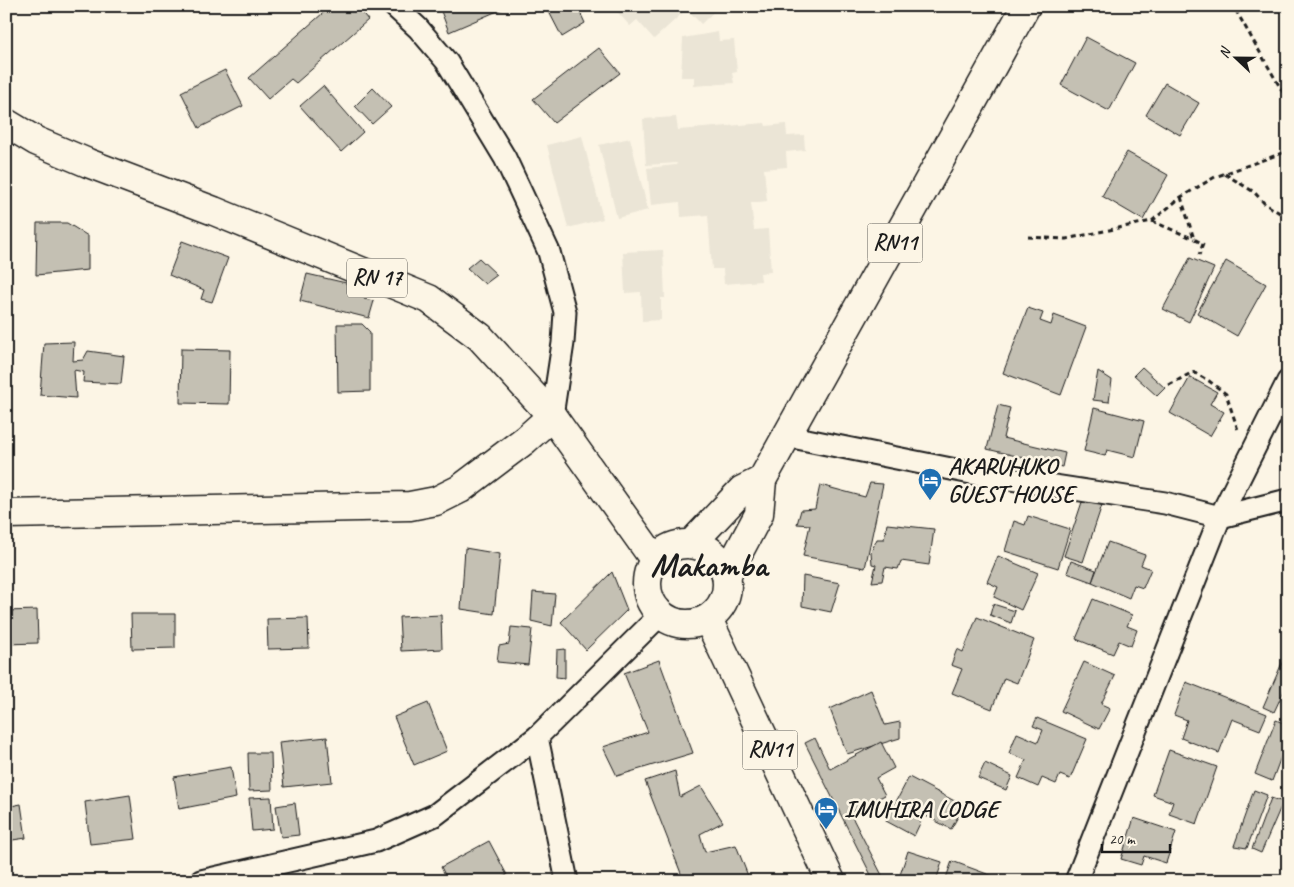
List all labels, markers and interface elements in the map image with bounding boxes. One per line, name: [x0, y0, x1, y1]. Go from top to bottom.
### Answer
north arrow: [1212, 32, 1262, 82]
text: N: [1215, 44, 1235, 61]
road number: RN11: [868, 224, 922, 262]
road number: RN 17: [347, 258, 407, 298]
place label: AKARUHUKO GUEST HOUSE: [948, 451, 1078, 509]
hotel icon: AKARUHUKO GUEST HOUSE: [917, 467, 943, 501]
district label: Makamba: [651, 543, 770, 586]
road number: RN11: [742, 730, 798, 770]
place label: IMUHIRA LODGE: [844, 794, 1003, 824]
hotel icon: IMUHIRA LODGE: [813, 796, 839, 830]
scale bar: [1102, 822, 1169, 854]
text: 20 m: [1109, 830, 1136, 849]

